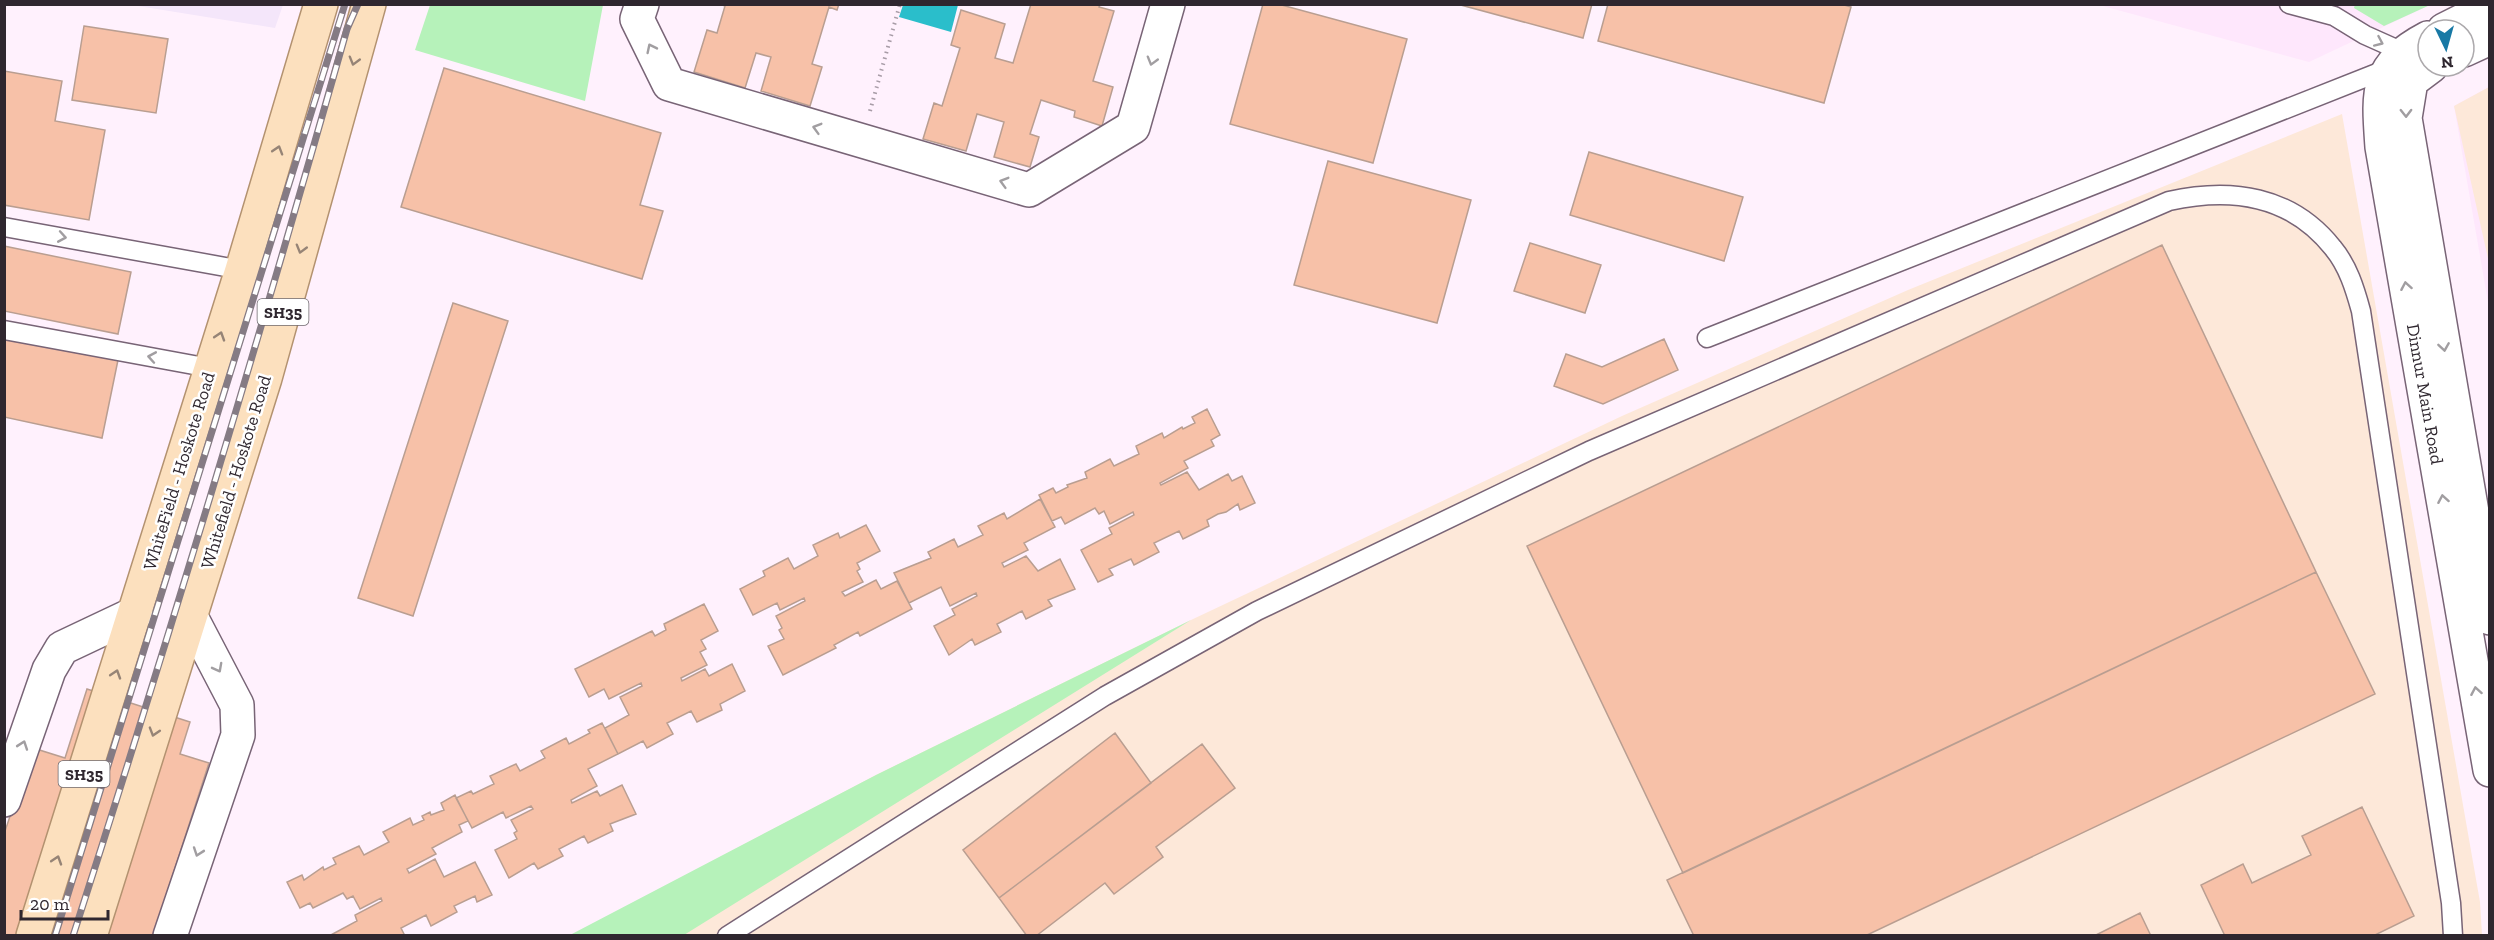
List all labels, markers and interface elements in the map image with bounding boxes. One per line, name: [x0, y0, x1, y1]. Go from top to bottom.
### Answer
north arrow: [2416, 18, 2476, 78]
one-way arrow: [2373, 34, 2384, 46]
one-way arrow: [647, 44, 659, 55]
text: N: [2440, 52, 2454, 72]
one-way arrow: [1147, 55, 1159, 66]
one-way arrow: [348, 56, 361, 66]
one-way arrow: [2400, 109, 2412, 118]
one-way arrow: [812, 123, 823, 135]
one-way arrow: [271, 145, 283, 155]
one-way arrow: [999, 177, 1010, 189]
one-way arrow: [57, 230, 67, 243]
one-way arrow: [296, 243, 308, 254]
one-way arrow: [2401, 282, 2413, 291]
road number: SH35: [258, 299, 308, 325]
street label: Dinnur Main Road: [2402, 322, 2448, 466]
one-way arrow: [213, 331, 226, 342]
one-way arrow: [2438, 342, 2450, 352]
one-way arrow: [148, 351, 158, 364]
street label: WhiteField - Hoskote Road: [138, 369, 220, 573]
street label: Whitefield - Hoskote Road: [196, 372, 276, 572]
one-way arrow: [2437, 494, 2450, 504]
one-way arrow: [211, 662, 222, 673]
one-way arrow: [109, 669, 121, 680]
one-way arrow: [2470, 687, 2483, 697]
one-way arrow: [149, 726, 161, 737]
one-way arrow: [16, 740, 29, 751]
road number: SH35: [58, 761, 110, 787]
one-way arrow: [193, 846, 206, 857]
one-way arrow: [50, 855, 63, 866]
scale bar: [21, 883, 108, 921]
text: 20 m: [30, 893, 70, 915]

